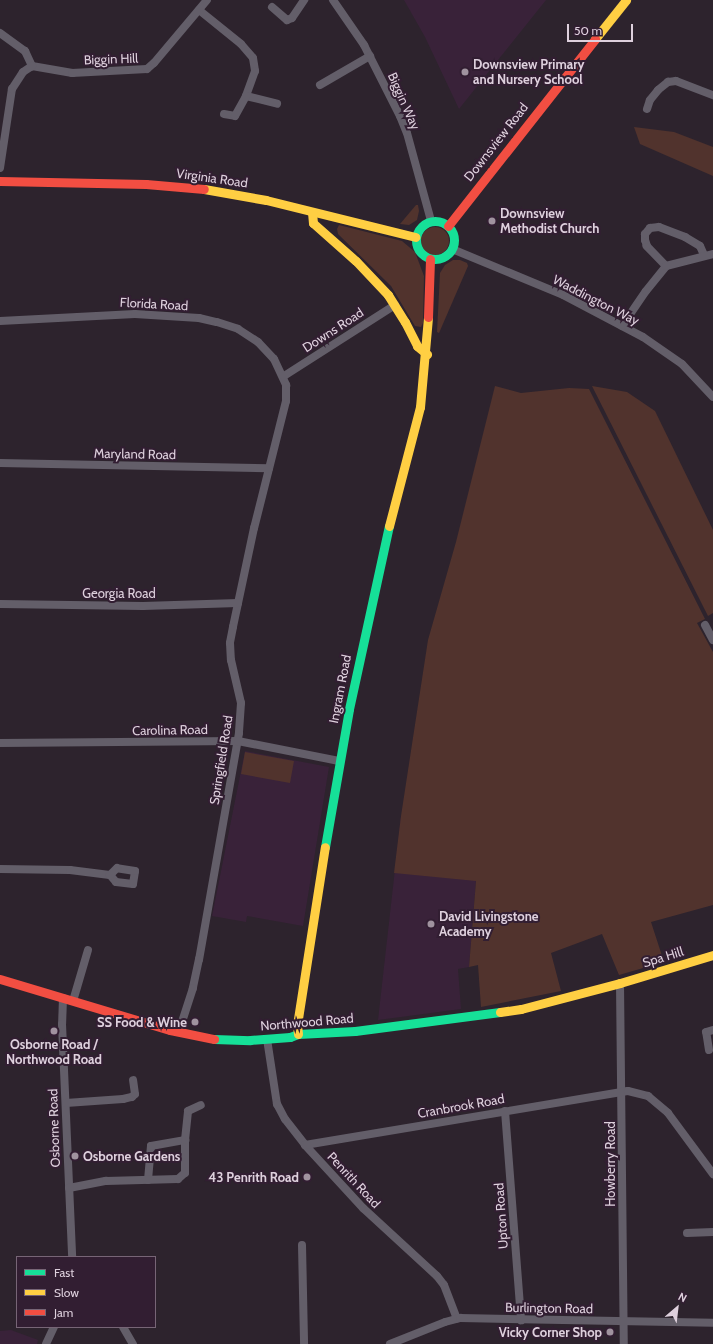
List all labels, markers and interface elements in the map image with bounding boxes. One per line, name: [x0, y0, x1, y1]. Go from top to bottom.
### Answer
scale bar: [569, 16, 635, 42]
text: 50 m: [574, 23, 602, 38]
street label: Biggin Hill: [83, 50, 139, 68]
place label: Downsview Primary and Nursery School: [473, 57, 584, 88]
marker: Downsview Primary and Nursery School: [460, 67, 470, 77]
street label: Biggin Way: [384, 70, 424, 132]
street label: Downsview Road: [461, 100, 531, 184]
street label: Virginia Road: [175, 165, 249, 191]
place label: Downsview Methodist Church: [500, 206, 599, 237]
marker: Downsview Methodist Church: [487, 216, 497, 226]
street label: Waddington Way: [550, 271, 642, 329]
street label: Florida Road: [119, 294, 189, 314]
street label: Downs Road: [300, 304, 366, 356]
street label: Maryland Road: [94, 445, 176, 463]
street label: Georgia Road: [82, 585, 156, 601]
street label: Ingram Road: [326, 653, 354, 725]
street label: Springfield Road: [206, 714, 236, 806]
street label: Carolina Road: [132, 722, 208, 738]
place label: David Livingstone Academy: [439, 909, 539, 940]
marker: David Livingstone Academy: [426, 919, 436, 929]
street label: Spa Hill: [641, 943, 685, 971]
street label: Northwood Road: [260, 1010, 354, 1034]
place label: SS Food & Wine: [97, 1014, 187, 1030]
marker: SS Food & Wine: [190, 1017, 200, 1027]
marker: Osborne Road / Northwood Road: [49, 1026, 59, 1036]
place label: Osborne Road / Northwood Road: [6, 1037, 102, 1068]
street label: Osborne Road: [45, 1088, 63, 1168]
street label: Cranbrook Road: [416, 1091, 506, 1121]
street label: Howberry Road: [602, 1121, 618, 1207]
place label: Osborne Gardens: [83, 1148, 180, 1164]
street label: Penrith Road: [324, 1149, 384, 1211]
marker: Osborne Gardens: [70, 1151, 80, 1161]
place label: 43 Penrith Road: [208, 1169, 299, 1185]
marker: 43 Penrith Road: [302, 1172, 312, 1182]
street label: Upton Road: [491, 1182, 511, 1250]
legend: [16, 1256, 156, 1328]
text: Fast: [54, 1265, 74, 1280]
text: Slow: [54, 1285, 79, 1300]
north arrow: [657, 1288, 697, 1328]
text: N: [676, 1289, 689, 1305]
street label: Burlington Road: [505, 1299, 593, 1317]
text: Jam: [54, 1305, 73, 1320]
place label: Vicky Corner Shop: [499, 1324, 602, 1340]
marker: Vicky Corner Shop: [605, 1327, 615, 1337]

